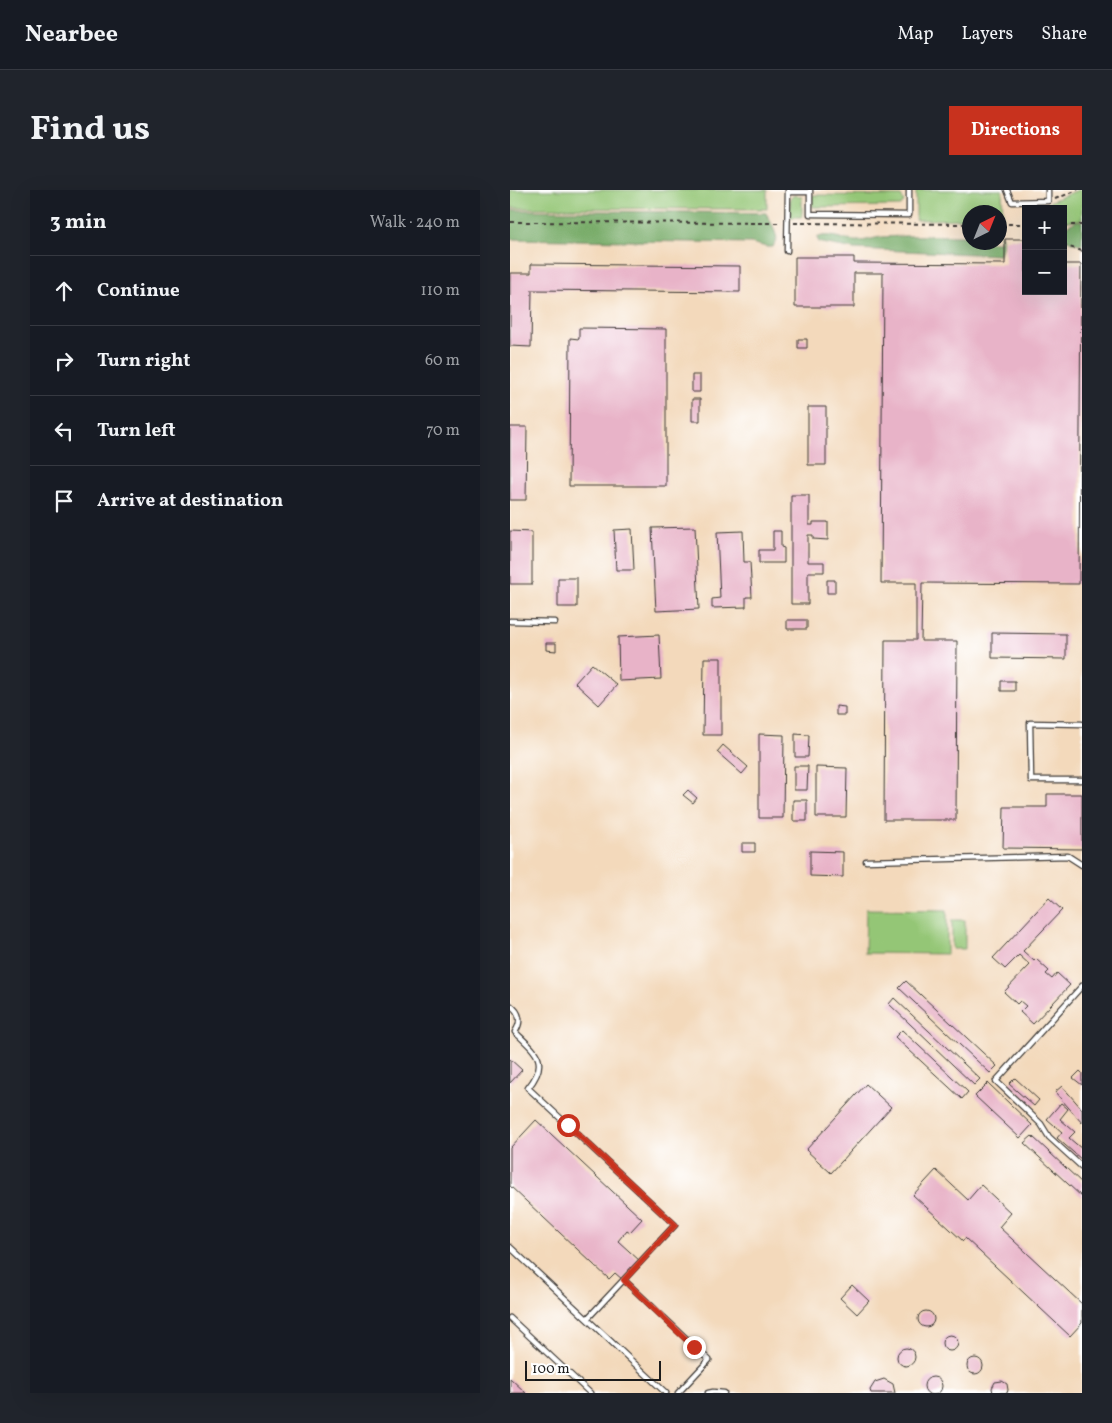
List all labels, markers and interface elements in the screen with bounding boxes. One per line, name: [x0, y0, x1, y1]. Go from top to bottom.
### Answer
text: Nearbee: [25, 18, 118, 52]
text: Map: [897, 22, 933, 47]
text: Layers: [961, 22, 1013, 47]
text: Share: [1041, 22, 1087, 47]
text: Find us: [30, 106, 150, 154]
button: Directions: [949, 106, 1082, 155]
north arrow: [962, 205, 1007, 250]
map controls: [1022, 205, 1067, 295]
button: +: [1022, 205, 1067, 250]
text: 3 min: [50, 208, 106, 237]
text: Walk · 240 m: [370, 212, 460, 234]
button: −: [1022, 250, 1067, 295]
icon: ahead: [50, 277, 78, 305]
text: Continue: [97, 278, 180, 304]
text: 110 m: [421, 280, 460, 302]
icon: right: [50, 347, 78, 375]
text: Turn right: [97, 348, 190, 374]
text: 60 m: [425, 350, 460, 372]
icon: left: [50, 417, 78, 445]
text: Turn left: [97, 418, 176, 444]
text: 70 m: [426, 420, 460, 442]
icon: arrive: [50, 487, 78, 515]
text: Arrive at destination: [97, 488, 283, 514]
route start: [557, 1114, 580, 1137]
route end: [683, 1336, 706, 1359]
scale bar: [525, 1358, 661, 1381]
text: 100 m: [532, 1360, 570, 1379]

